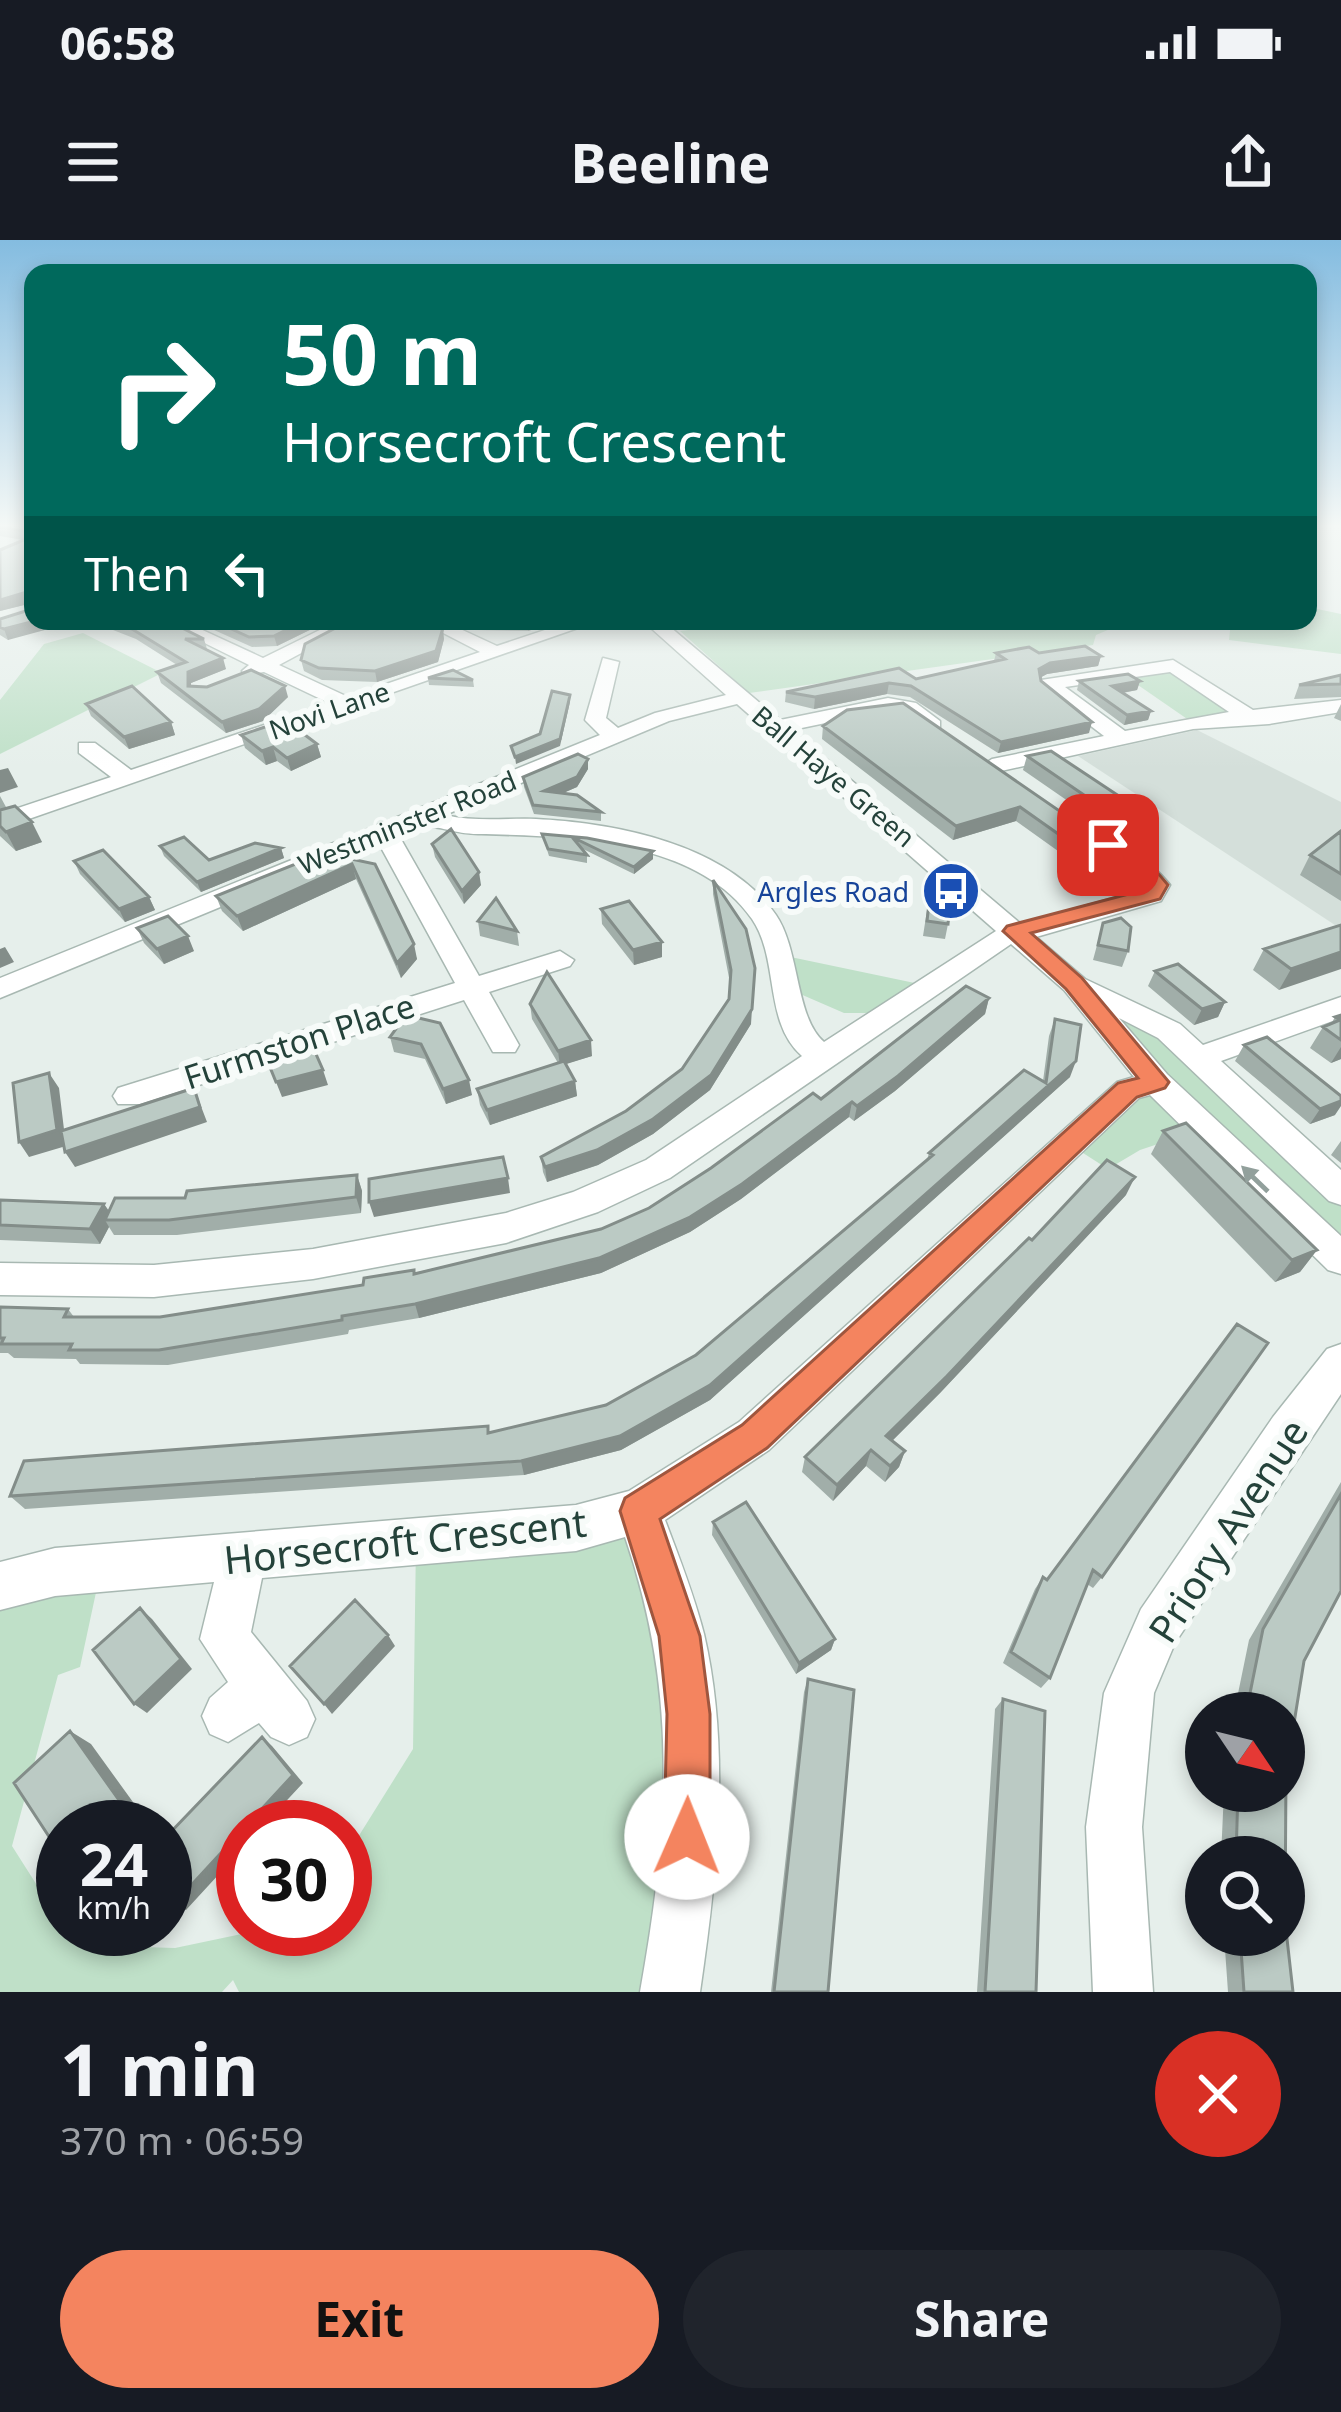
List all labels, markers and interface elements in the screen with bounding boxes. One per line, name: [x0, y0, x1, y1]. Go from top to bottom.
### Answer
text: 06:58: [60, 12, 176, 73]
text: Beeline: [571, 125, 770, 199]
icon: menu: [60, 129, 126, 195]
icon: share: [1215, 129, 1281, 195]
text: 50 m: [282, 295, 482, 410]
icon: right: [84, 312, 240, 468]
text: Horsecroft Crescent: [282, 404, 786, 478]
icon: left: [214, 540, 280, 606]
text: Then: [84, 543, 190, 604]
street label: Novi Lane: [264, 672, 394, 748]
street label: Ball Haye Green: [745, 697, 923, 855]
street label: Westminster Road: [292, 761, 522, 883]
pin: [1057, 794, 1159, 896]
icon: arrive: [1075, 812, 1141, 878]
bus stop icon: Argles Road: [920, 860, 982, 922]
place label: Argles Road: [757, 873, 909, 910]
street label: Furmston Place: [178, 983, 420, 1099]
one-way arrow: [1241, 1166, 1270, 1194]
street label: Priory Avenue: [1135, 1408, 1319, 1652]
street label: Horsecroft Crescent: [221, 1495, 589, 1585]
north arrow: [1185, 1692, 1305, 1812]
map controls: [1185, 1692, 1305, 1956]
position arrow: [624, 1774, 750, 1900]
speed limit sign: 30: [216, 1800, 372, 1956]
text: 24: [80, 1822, 148, 1904]
button: search: [1185, 1836, 1305, 1956]
text: km/h: [77, 1887, 151, 1928]
text: 1 min: [60, 2019, 258, 2117]
button: close: [1155, 2031, 1281, 2157]
text: 370 m · 06:59: [60, 2113, 304, 2166]
button: Exit: [60, 2250, 659, 2388]
button: Share: [683, 2250, 1281, 2388]

